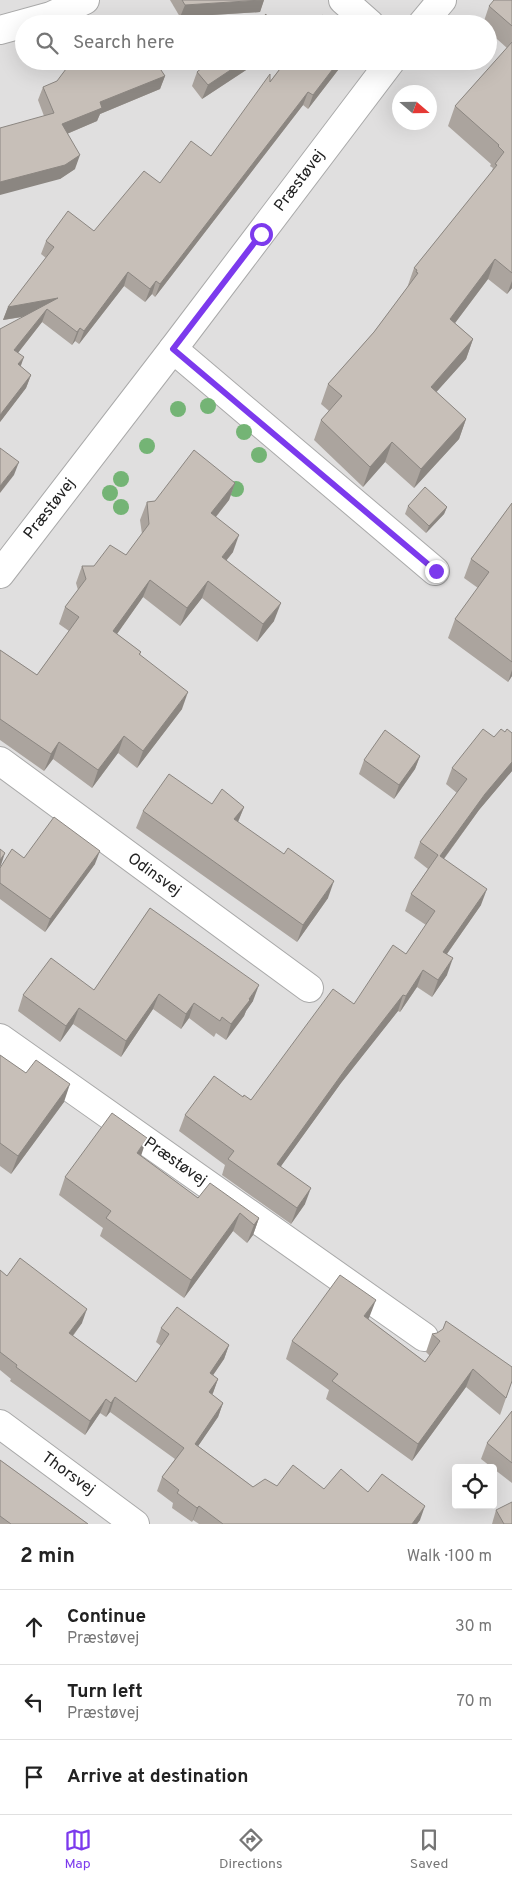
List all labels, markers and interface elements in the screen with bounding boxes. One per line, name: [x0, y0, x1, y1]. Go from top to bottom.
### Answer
search box: [15, 15, 497, 70]
icon: search: [33, 29, 61, 57]
text: Search here: [73, 31, 175, 55]
north arrow: [392, 85, 437, 130]
street label: Præstøvej: [270, 146, 330, 216]
route start: [250, 223, 273, 246]
street label: Præstøvej: [20, 474, 80, 544]
route end: [425, 560, 448, 583]
street label: Odinsvej: [123, 849, 185, 901]
street label: Præstøvej: [140, 1133, 210, 1191]
street label: Thorsvej: [37, 1448, 99, 1500]
map controls: [452, 1464, 497, 1509]
button: locate: [452, 1464, 497, 1509]
text: 2 min: [20, 1543, 75, 1570]
text: Walk · 100 m: [407, 1547, 492, 1567]
text: Continue: [67, 1605, 146, 1629]
icon: ahead: [20, 1613, 48, 1641]
text: 30 m: [455, 1617, 492, 1637]
text: Præstøvej: [67, 1629, 139, 1649]
text: Turn left: [67, 1680, 143, 1704]
icon: left: [20, 1688, 48, 1716]
text: 70 m: [457, 1692, 492, 1712]
text: Præstøvej: [67, 1704, 139, 1724]
icon: arrive: [20, 1763, 48, 1791]
text: Arrive at destination: [67, 1765, 248, 1789]
tab: Map: [64, 1826, 92, 1873]
tab: Directions: [219, 1826, 283, 1873]
tab: Saved: [410, 1826, 448, 1873]

